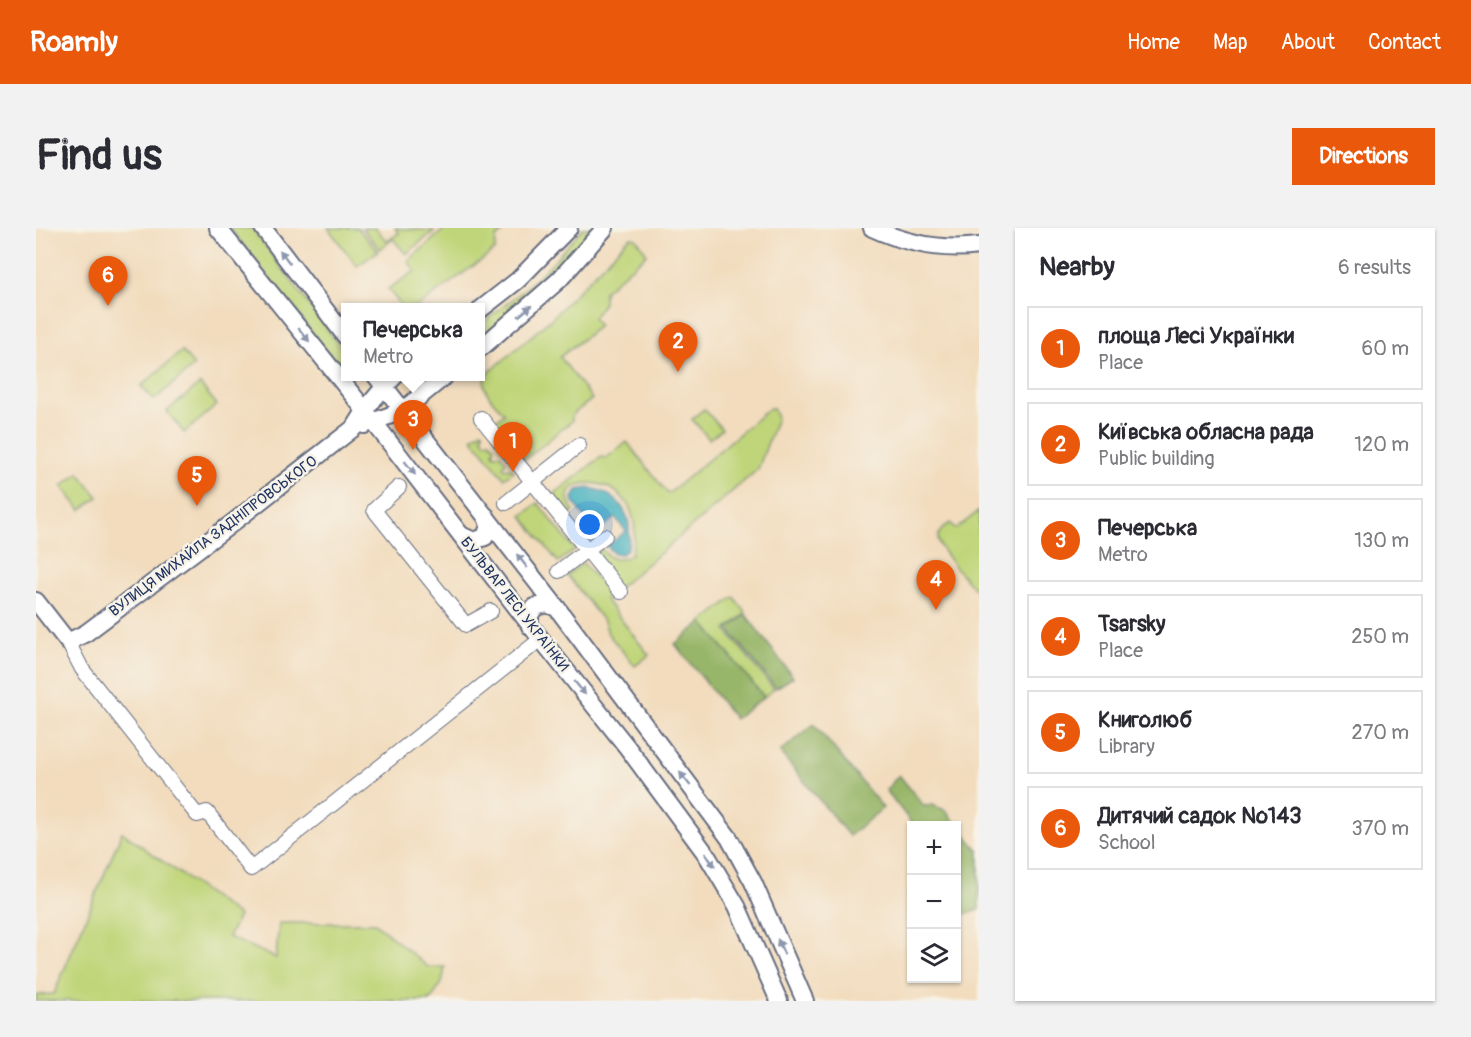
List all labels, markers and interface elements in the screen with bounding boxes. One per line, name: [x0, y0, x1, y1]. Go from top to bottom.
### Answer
text: Roamly: [30, 25, 118, 60]
text: Home: [1127, 29, 1180, 56]
text: Map: [1213, 29, 1248, 56]
text: About: [1281, 29, 1335, 56]
text: Contact: [1368, 29, 1441, 56]
button: Directions: [1292, 128, 1435, 185]
text: Find us: [36, 130, 162, 182]
one-way arrow: [279, 249, 291, 265]
text: Nearby: [1039, 251, 1115, 283]
text: 6 results: [1338, 255, 1411, 280]
pin: 6: [88, 256, 128, 306]
popup: [341, 303, 485, 381]
one-way arrow: [517, 304, 533, 317]
text: Печерська: [363, 316, 463, 344]
pin: 2: [658, 322, 698, 372]
text: площа Лесі Українки: [1098, 322, 1294, 350]
one-way arrow: [298, 328, 310, 343]
text: 1: [1057, 336, 1064, 361]
text: 60 m: [1362, 336, 1409, 361]
text: Metro: [363, 344, 413, 369]
text: Place: [1098, 350, 1143, 375]
pin: 3: [394, 400, 433, 450]
text: Київська обласна рада: [1098, 418, 1314, 446]
pin: 1: [494, 422, 532, 472]
text: 2: [1055, 432, 1066, 457]
text: 120 m: [1354, 432, 1409, 457]
text: Public building: [1098, 446, 1214, 471]
street label: ВУЛИЦЯ МИХАЙЛА ЗАДНІПРОВСЬКОГО: [105, 452, 321, 621]
pin: 5: [178, 456, 216, 506]
one-way arrow: [403, 461, 415, 476]
your location: [575, 510, 604, 539]
text: Печерська: [1098, 514, 1197, 542]
text: 3: [1055, 528, 1066, 553]
text: 130 m: [1354, 528, 1409, 553]
street label: БУЛЬВАР ЛЕСІ УКРАЇНКИ: [456, 533, 573, 675]
text: Metro: [1098, 542, 1148, 567]
one-way arrow: [516, 554, 528, 569]
pin: 4: [916, 560, 956, 610]
text: Tsarsky: [1098, 610, 1165, 638]
text: 4: [1055, 624, 1066, 649]
text: 250 m: [1351, 624, 1409, 649]
text: Place: [1098, 638, 1143, 663]
one-way arrow: [573, 680, 586, 696]
text: Книголюб: [1098, 706, 1192, 734]
text: 5: [1055, 720, 1066, 745]
text: 270 m: [1351, 720, 1409, 745]
text: Library: [1098, 734, 1155, 759]
one-way arrow: [680, 771, 692, 786]
text: Дитячий садок №143: [1098, 802, 1301, 830]
text: 6: [1055, 816, 1066, 841]
text: 370 m: [1352, 816, 1409, 841]
map controls: [907, 821, 961, 983]
button: +: [907, 821, 961, 875]
text: School: [1098, 830, 1155, 855]
one-way arrow: [704, 852, 715, 868]
button: −: [907, 875, 961, 929]
button: layers: [907, 929, 961, 983]
one-way arrow: [776, 938, 786, 956]

